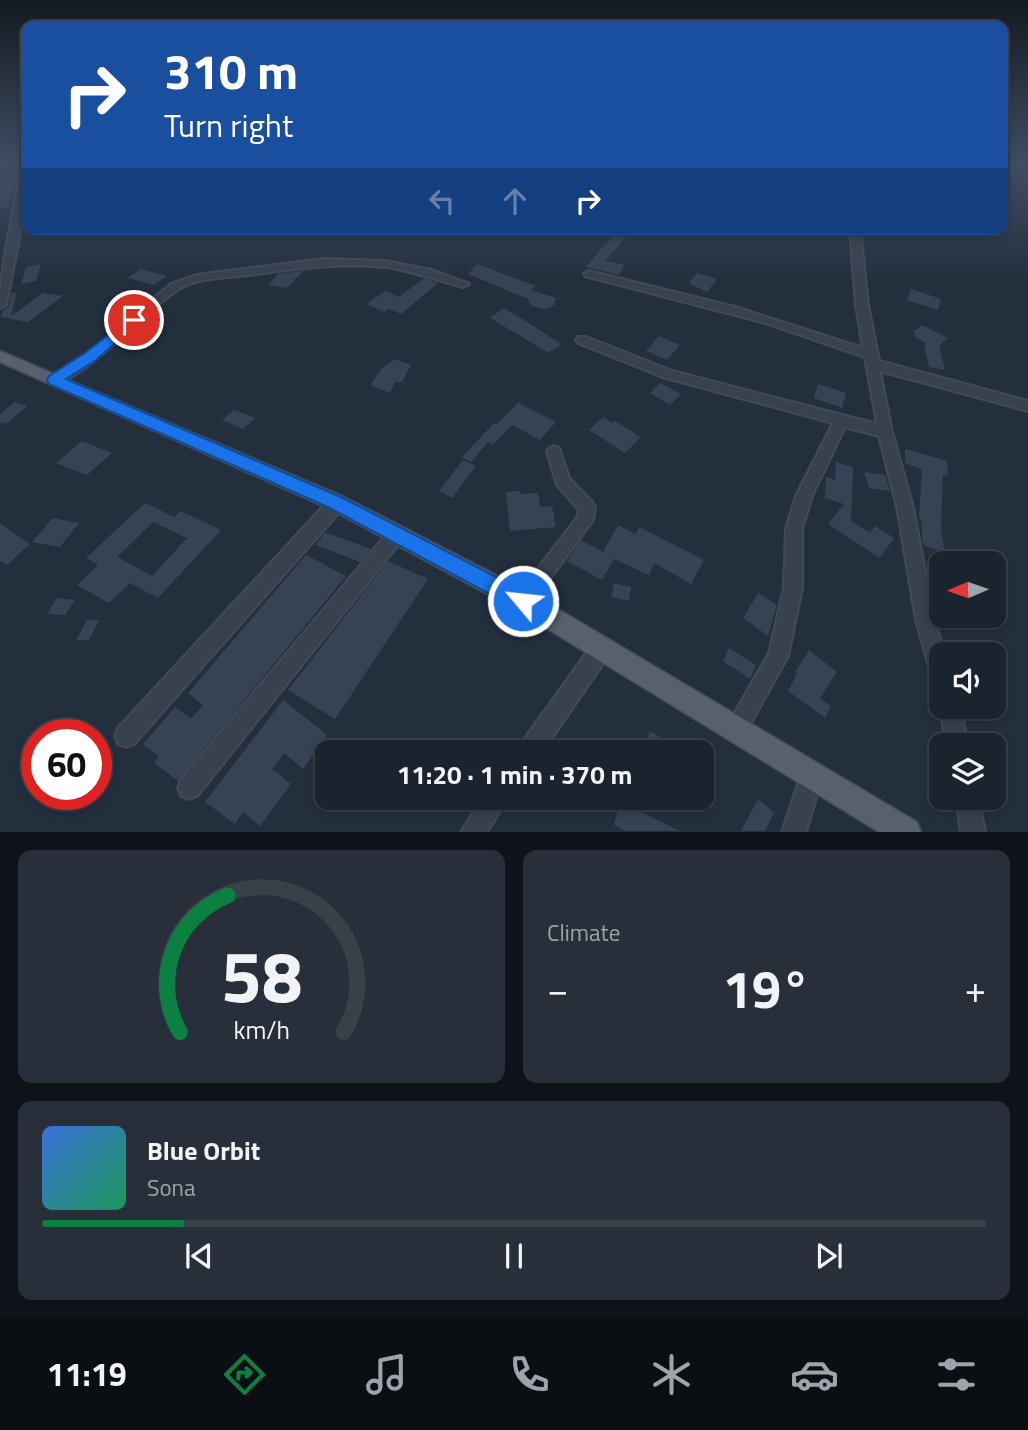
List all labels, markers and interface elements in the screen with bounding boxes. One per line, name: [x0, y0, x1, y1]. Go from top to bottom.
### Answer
text: 310 m: [164, 33, 298, 108]
icon: right: [49, 49, 140, 140]
text: Turn right: [164, 101, 293, 149]
icon: left: [423, 182, 461, 220]
icon: ahead: [496, 182, 534, 220]
icon: right: [569, 182, 607, 220]
pin: [104, 290, 164, 350]
icon: arrive: [115, 301, 153, 339]
north arrow: [929, 551, 1006, 628]
map controls: [929, 551, 1006, 810]
position arrow: [486, 564, 560, 638]
button: sound: [929, 642, 1006, 719]
speed limit sign: 60: [21, 719, 112, 810]
button: layers: [929, 733, 1006, 810]
text: 11:20 · 1 min · 370 m: [397, 755, 632, 794]
text: Climate: [547, 915, 620, 950]
text: 58: [221, 921, 302, 1031]
text: 19°: [723, 949, 810, 1028]
text: −: [547, 960, 568, 1018]
text: +: [965, 960, 986, 1018]
text: km/h: [233, 1011, 290, 1049]
text: Blue Orbit: [147, 1131, 260, 1170]
text: Sona: [147, 1170, 195, 1205]
icon: previous: [180, 1237, 218, 1275]
icon: pause: [495, 1237, 533, 1275]
icon: next: [810, 1237, 848, 1275]
text: 11:19: [47, 1350, 127, 1398]
icon: directions: [220, 1350, 269, 1399]
icon: music: [362, 1350, 411, 1399]
icon: phone: [505, 1350, 554, 1399]
icon: climate: [647, 1350, 696, 1399]
icon: car: [790, 1350, 839, 1399]
icon: filters: [932, 1350, 981, 1399]

